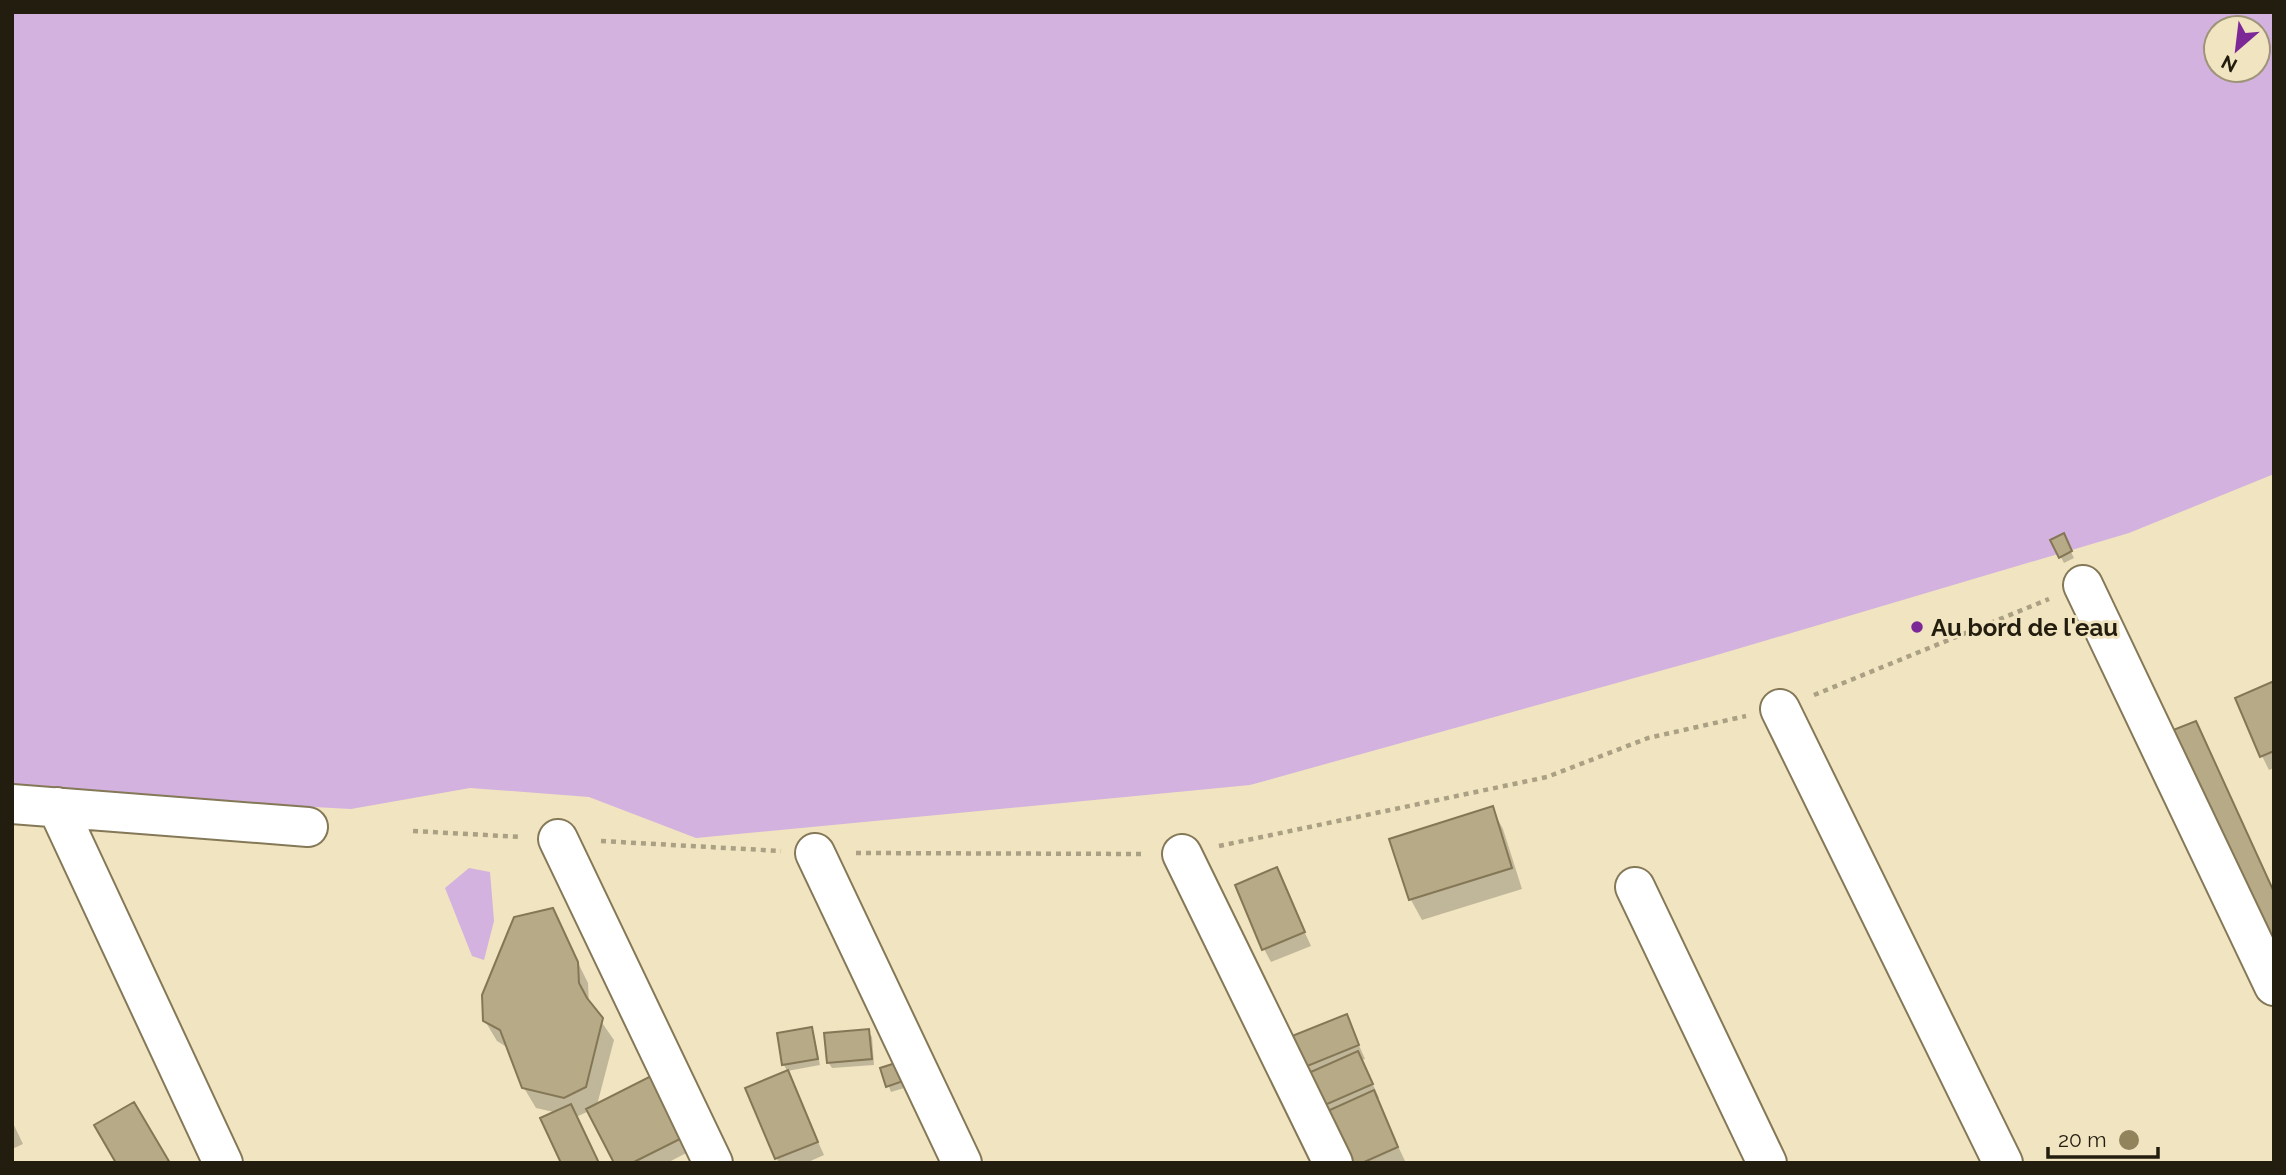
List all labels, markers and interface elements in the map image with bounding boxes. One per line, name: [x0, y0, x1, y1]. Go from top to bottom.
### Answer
north arrow: [2202, 14, 2272, 84]
text: N: [2217, 51, 2241, 77]
place label: Au bord de l'eau: [1931, 613, 2118, 642]
marker: Au bord de l'eau: [1909, 619, 1925, 635]
scale bar: [2048, 1116, 2158, 1160]
text: 20 m: [2058, 1127, 2106, 1152]

